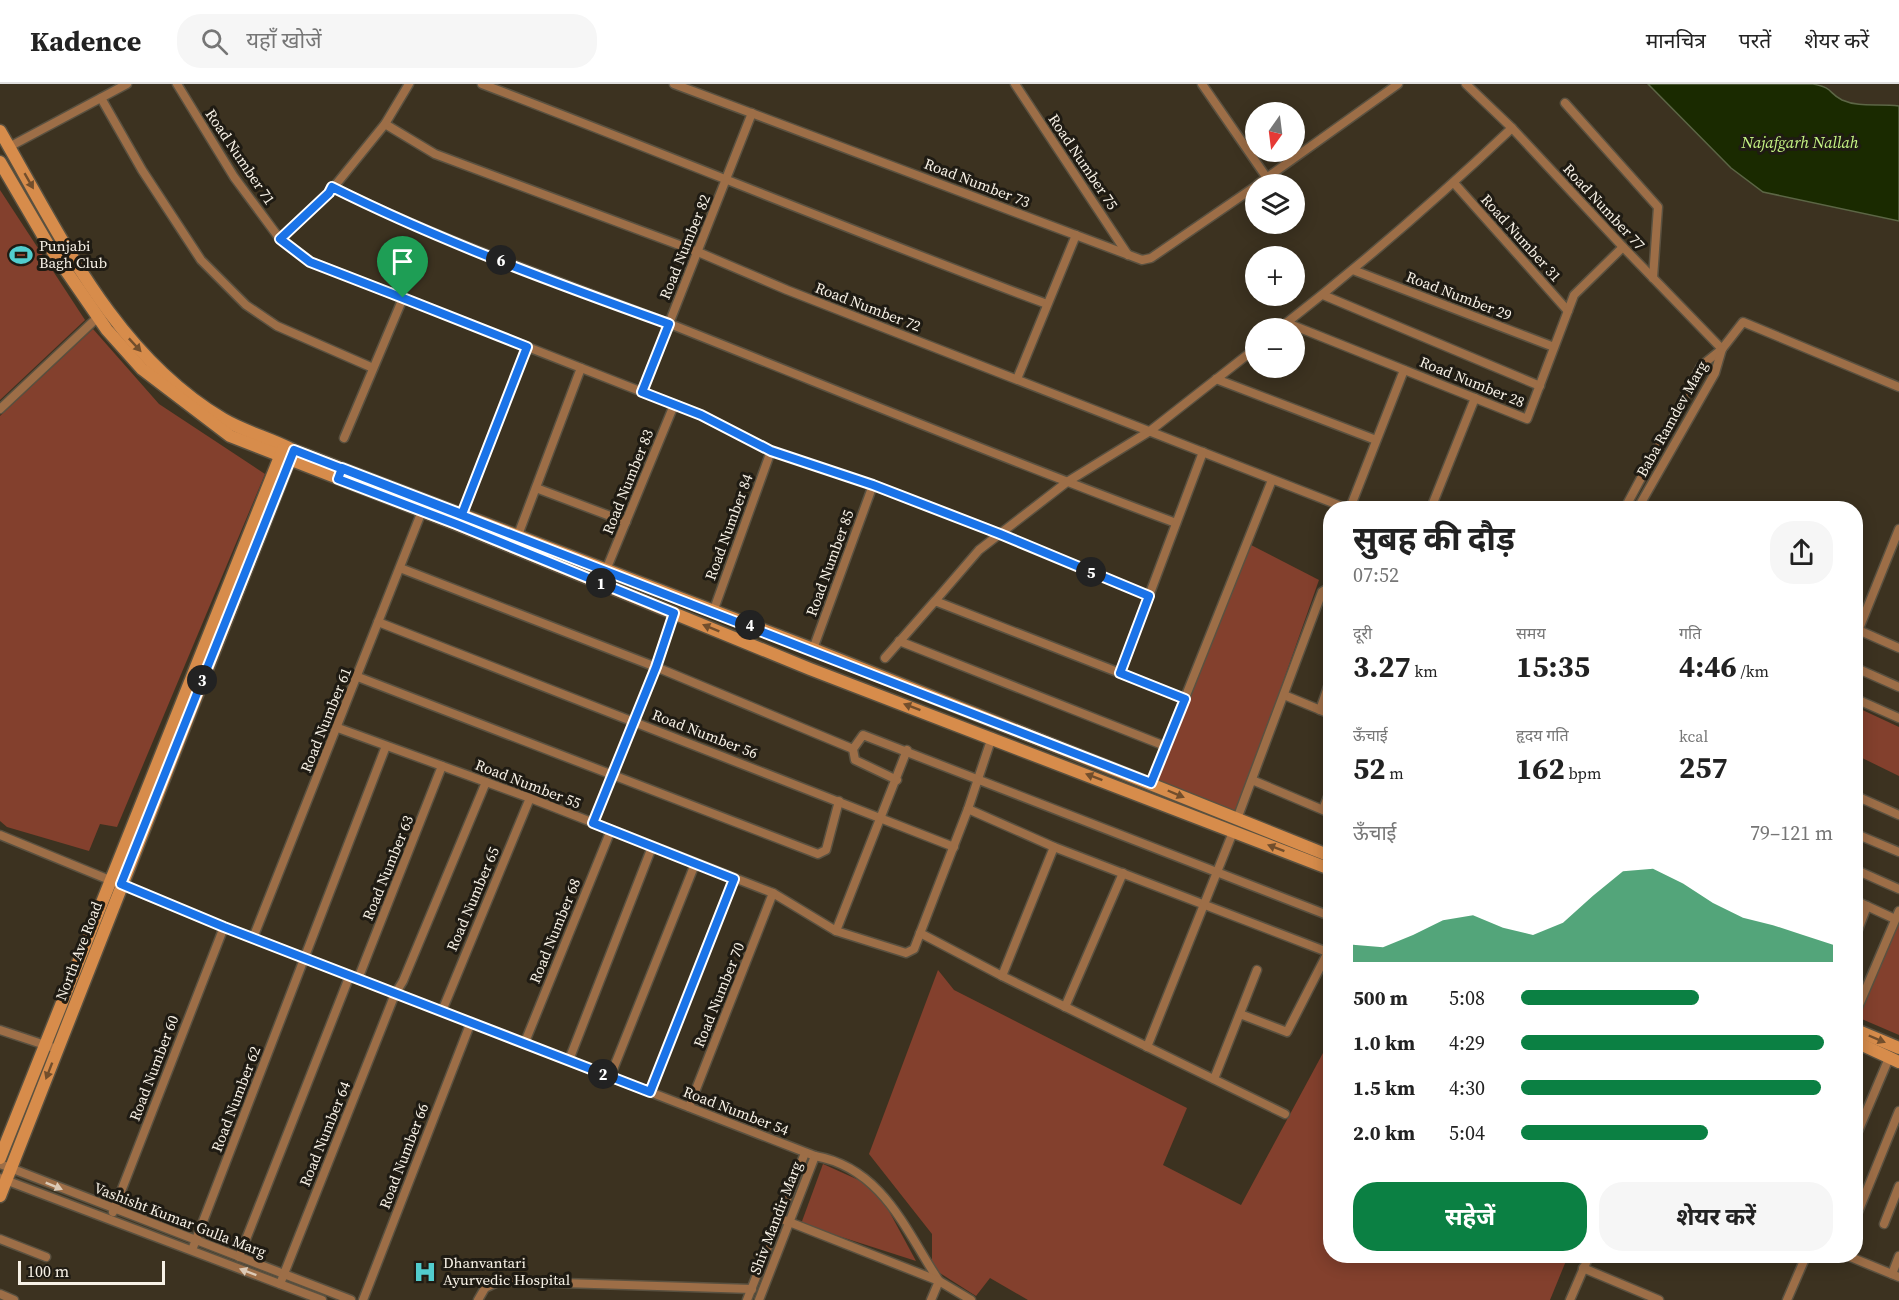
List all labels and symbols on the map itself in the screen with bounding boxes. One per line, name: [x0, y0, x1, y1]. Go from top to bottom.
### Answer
north arrow: [1245, 102, 1305, 162]
street label: Road Number 71: [201, 105, 280, 209]
street label: Road Number 75: [1044, 110, 1123, 214]
water label: Najafgarh Nallah: [1740, 131, 1859, 153]
street label: Road Number 73: [921, 153, 1033, 212]
street label: Road Number 77: [1559, 159, 1650, 255]
one-way arrow: [24, 173, 35, 189]
street label: Road Number 31: [1476, 189, 1567, 286]
street label: Road Number 82: [654, 191, 715, 302]
place label: Punjabi Bagh Club: [39, 235, 107, 273]
pin: [377, 236, 428, 298]
sports icon: Punjabi Bagh Club: [8, 242, 34, 268]
pin: 6: [486, 245, 516, 275]
street label: Road Number 29: [1403, 266, 1515, 325]
street label: Road Number 72: [812, 277, 924, 336]
one-way arrow: [128, 337, 142, 352]
street label: Road Number 28: [1417, 351, 1528, 412]
street label: Baba Ramdev Marg: [1631, 357, 1712, 480]
street label: Road Number 83: [597, 426, 658, 537]
street label: Road Number 84: [700, 470, 758, 583]
street label: Road Number 85: [801, 507, 858, 619]
pin: 5: [1076, 557, 1106, 587]
pin: 1: [586, 568, 616, 598]
pin: 4: [735, 610, 765, 640]
one-way arrow: [702, 623, 720, 633]
street label: Road Number 61: [295, 664, 356, 775]
pin: 3: [187, 665, 217, 695]
one-way arrow: [903, 702, 921, 712]
street label: Road Number 56: [649, 704, 761, 763]
street label: Road Number 55: [472, 754, 584, 813]
one-way arrow: [1085, 772, 1103, 781]
one-way arrow: [1168, 789, 1186, 799]
street label: Road Number 63: [357, 812, 418, 923]
street label: Road Number 65: [441, 843, 504, 954]
one-way arrow: [1267, 843, 1285, 852]
street label: Road Number 68: [524, 875, 585, 986]
street label: North Ave Road: [50, 898, 107, 1003]
street label: Road Number 70: [688, 939, 749, 1050]
street label: Road Number 60: [124, 1012, 183, 1124]
one-way arrow: [1869, 1034, 1887, 1044]
street label: Road Number 62: [206, 1043, 265, 1155]
pin: 2: [588, 1059, 618, 1089]
one-way arrow: [44, 1062, 54, 1080]
street label: Road Number 64: [294, 1078, 355, 1189]
street label: Road Number 54: [680, 1081, 792, 1141]
street label: Road Number 66: [374, 1100, 433, 1212]
street label: Shiv Mandir Marg: [744, 1158, 807, 1277]
street label: Vashisht Kumar Gulla Marg: [91, 1177, 270, 1262]
one-way arrow: [46, 1181, 64, 1191]
place label: Dhanvantari Ayurvedic Hospital: [443, 1252, 571, 1290]
scale bar: [18, 1258, 165, 1286]
hospital icon: Dhanvantari Ayurvedic Hospital: [412, 1259, 438, 1285]
one-way arrow: [239, 1266, 257, 1276]

